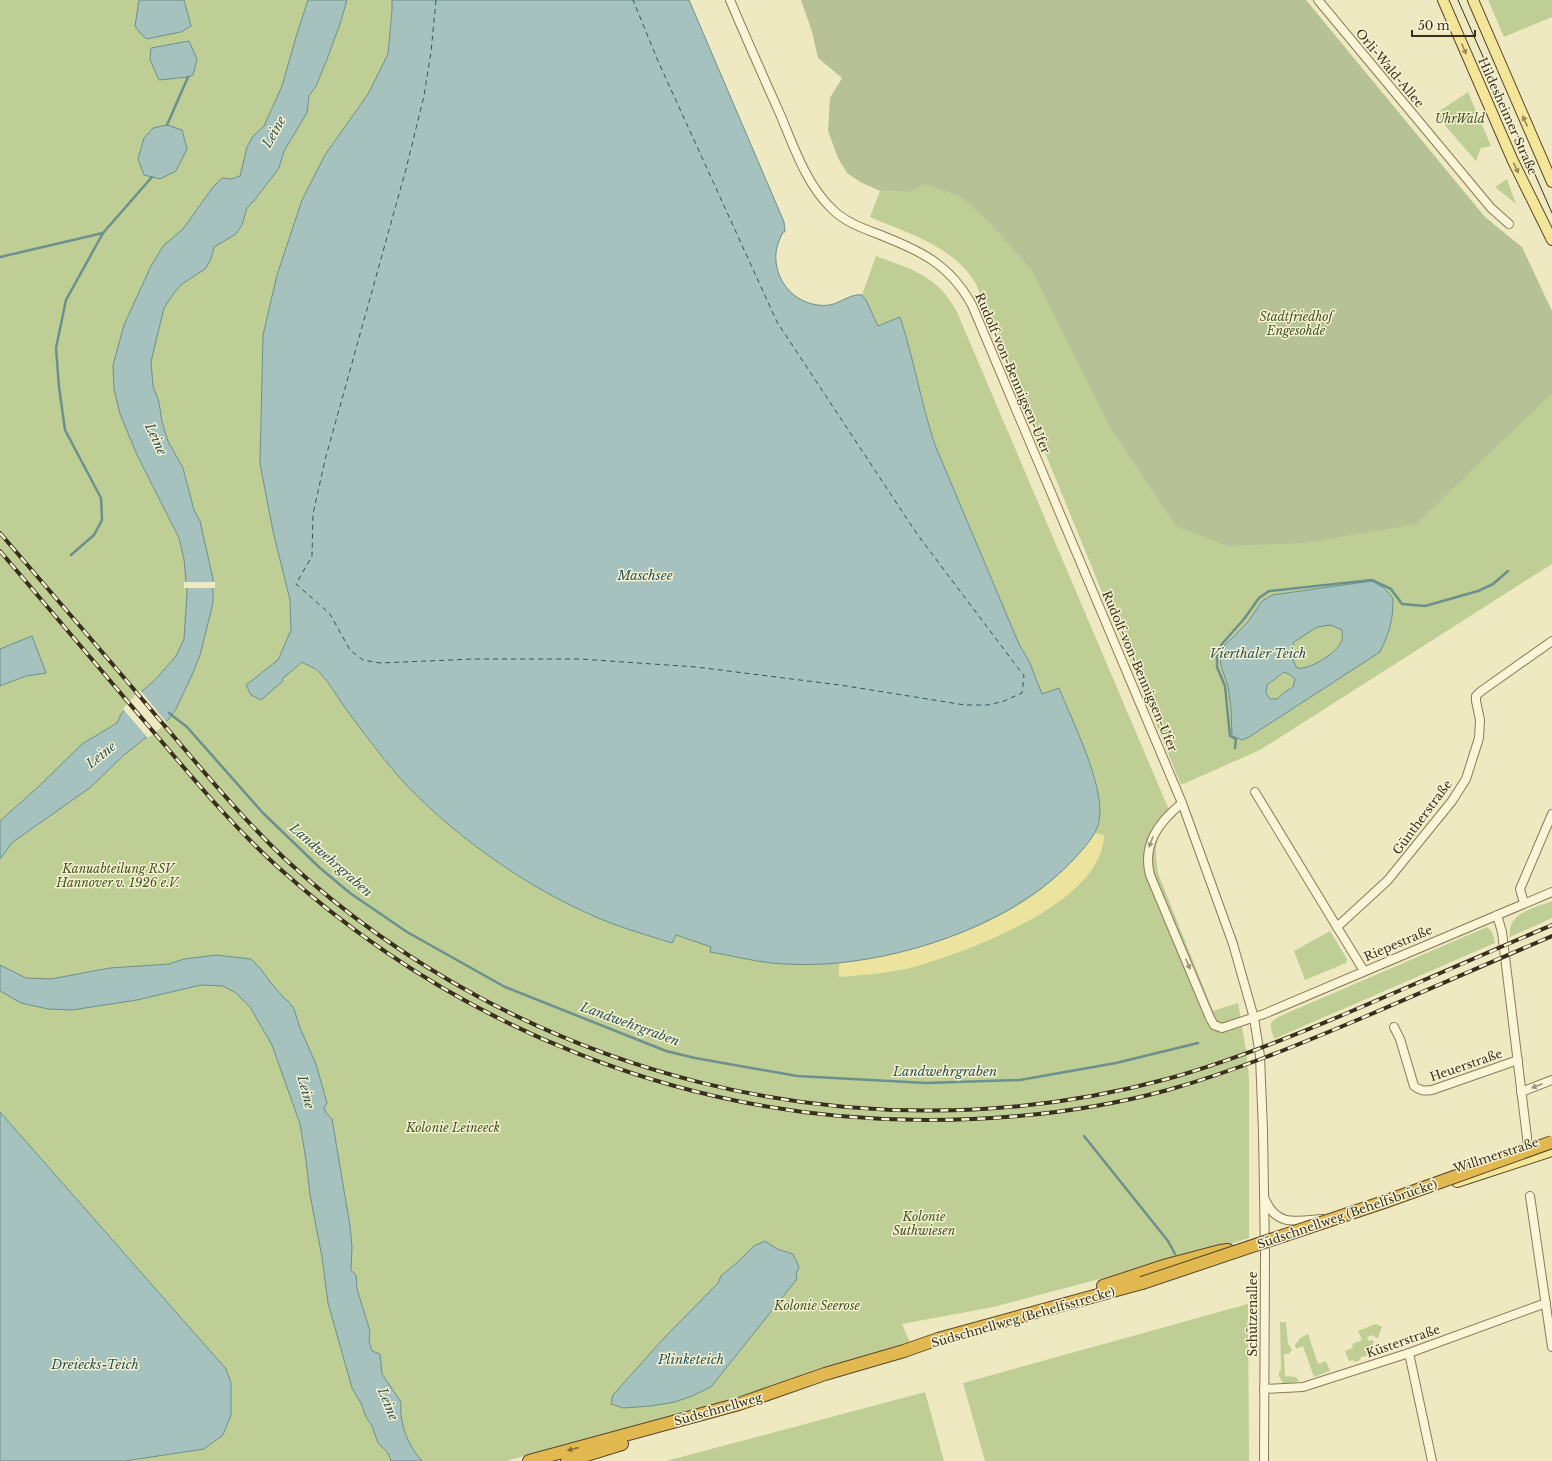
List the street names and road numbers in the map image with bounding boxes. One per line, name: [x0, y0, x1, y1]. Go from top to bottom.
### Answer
street label: Orli-Wald-Allee: [1353, 26, 1427, 110]
street label: Hildesheimer Straße: [1475, 55, 1541, 177]
street label: Rudolf-von-Bennigsen-Ufer: [972, 290, 1054, 456]
street label: Rudolf-von-Bennigsen-Ufer: [1099, 588, 1181, 754]
street label: Güntherstraße: [1389, 777, 1455, 857]
street label: Riepestraße: [1362, 922, 1435, 964]
street label: Heuerstraße: [1428, 1046, 1504, 1084]
street label: Willmerstraße: [1450, 1134, 1541, 1176]
street label: Südschnellweg (Behelfsbrücke): [1255, 1176, 1439, 1252]
street label: Schützenallee: [1245, 1271, 1260, 1357]
street label: Südschnellweg (Behelfsstrecke): [930, 1284, 1116, 1350]
street label: Küsterstraße: [1364, 1321, 1442, 1361]
street label: Südschnellweg: [672, 1389, 765, 1429]

